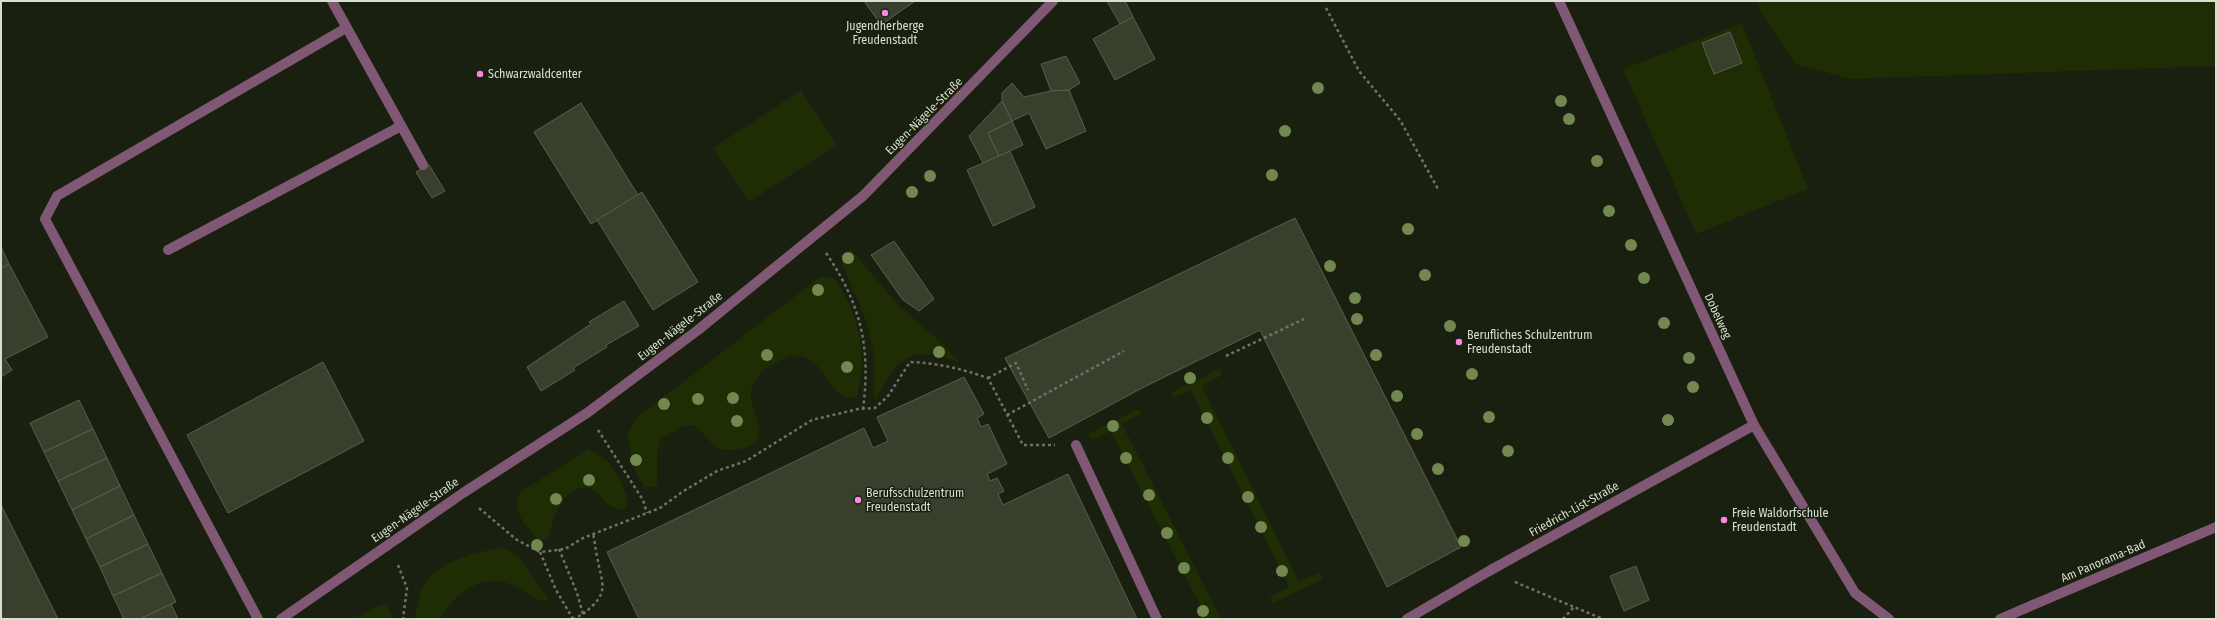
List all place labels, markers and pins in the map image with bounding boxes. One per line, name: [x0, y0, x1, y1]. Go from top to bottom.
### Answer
marker: Jugendherberge Freudenstadt: [880, 8, 890, 18]
place label: Jugendherberge Freudenstadt: [846, 19, 924, 47]
place label: Schwarzwaldcenter: [488, 67, 583, 81]
marker: Schwarzwaldcenter: [475, 69, 485, 79]
place label: Berufliches Schulzentrum Freudenstadt: [1467, 328, 1592, 356]
marker: Berufliches Schulzentrum Freudenstadt: [1454, 337, 1464, 347]
place label: Berufsschulzentrum Freudenstadt: [866, 486, 964, 514]
marker: Berufsschulzentrum Freudenstadt: [853, 495, 863, 505]
place label: Freie Waldorfschule Freudenstadt: [1732, 506, 1828, 534]
marker: Freie Waldorfschule Freudenstadt: [1719, 515, 1729, 525]

